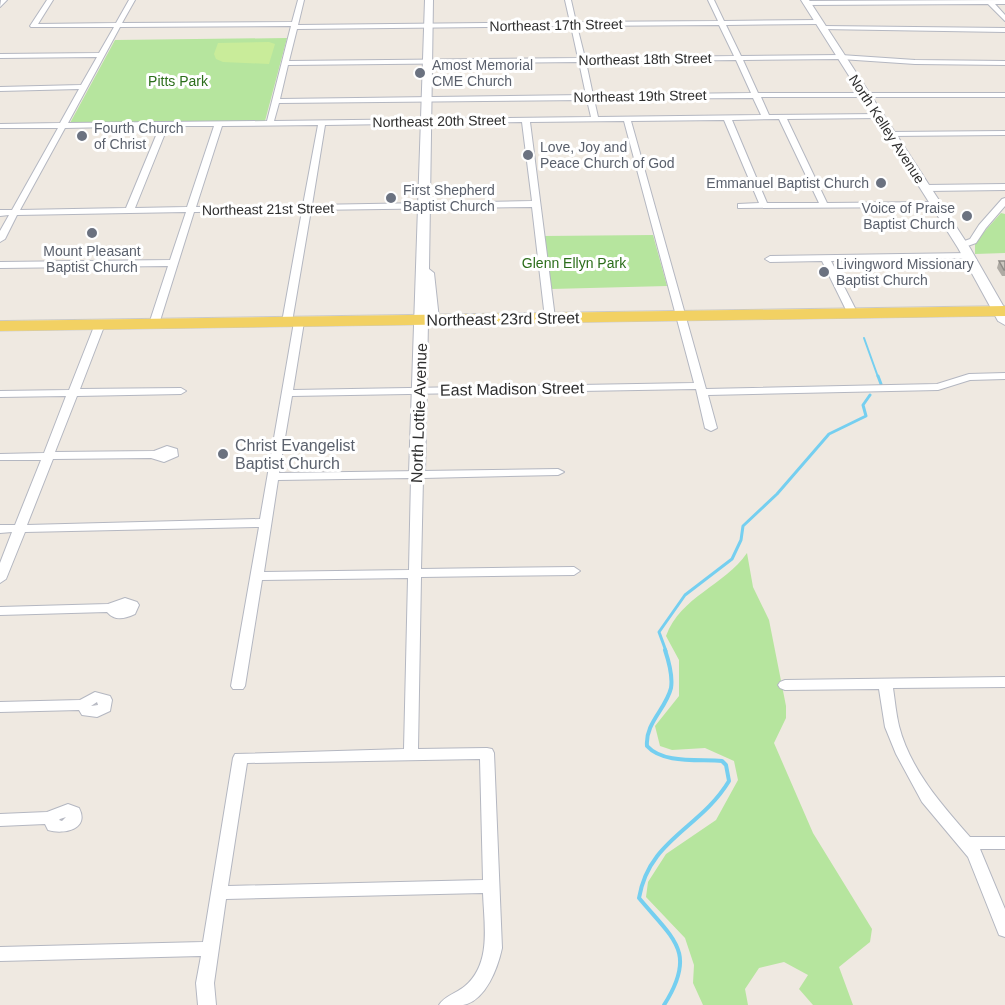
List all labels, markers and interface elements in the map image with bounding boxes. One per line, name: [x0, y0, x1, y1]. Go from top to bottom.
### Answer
street label: Northeast 17th Street: [489, 16, 623, 34]
street label: Northeast 18th Street: [578, 50, 712, 68]
place label: Amost Memorial CME Church: [432, 57, 533, 89]
marker: Amost Memorial CME Church: [413, 66, 427, 80]
street label: North Kelley Avenue: [846, 72, 928, 187]
park label: Pitts Park: [148, 73, 209, 89]
street label: Northeast 19th Street: [573, 87, 707, 105]
street label: Northeast 20th Street: [372, 112, 506, 130]
place label: Fourth Church of Christ: [94, 120, 183, 152]
marker: Fourth Church of Christ: [75, 129, 89, 143]
place label: Love, Joy and Peace Church of God: [540, 139, 675, 171]
marker: Love, Joy and Peace Church of God: [521, 148, 535, 162]
place label: Emmanuel Baptist Church: [706, 175, 869, 191]
marker: Emmanuel Baptist Church: [874, 176, 888, 190]
place label: First Shepherd Baptist Church: [403, 182, 495, 214]
marker: First Shepherd Baptist Church: [384, 191, 398, 205]
street label: Northeast 21st Street: [202, 200, 334, 218]
place label: Voice of Praise Baptist Church: [862, 200, 955, 232]
marker: Voice of Praise Baptist Church: [960, 209, 974, 223]
marker: Mount Pleasant Baptist Church: [85, 226, 99, 240]
place label: Mount Pleasant Baptist Church: [43, 243, 141, 275]
park label: Glenn Ellyn Park: [522, 255, 627, 271]
place label: Livingword Missionary Baptist Church: [836, 256, 974, 288]
marker: Livingword Missionary Baptist Church: [817, 265, 831, 279]
street label: Northeast 23rd Street: [426, 309, 580, 329]
street label: North Lottie Avenue: [408, 343, 430, 483]
street label: East Madison Street: [440, 379, 585, 399]
place label: Christ Evangelist Baptist Church: [235, 437, 356, 472]
marker: Christ Evangelist Baptist Church: [216, 447, 230, 461]

